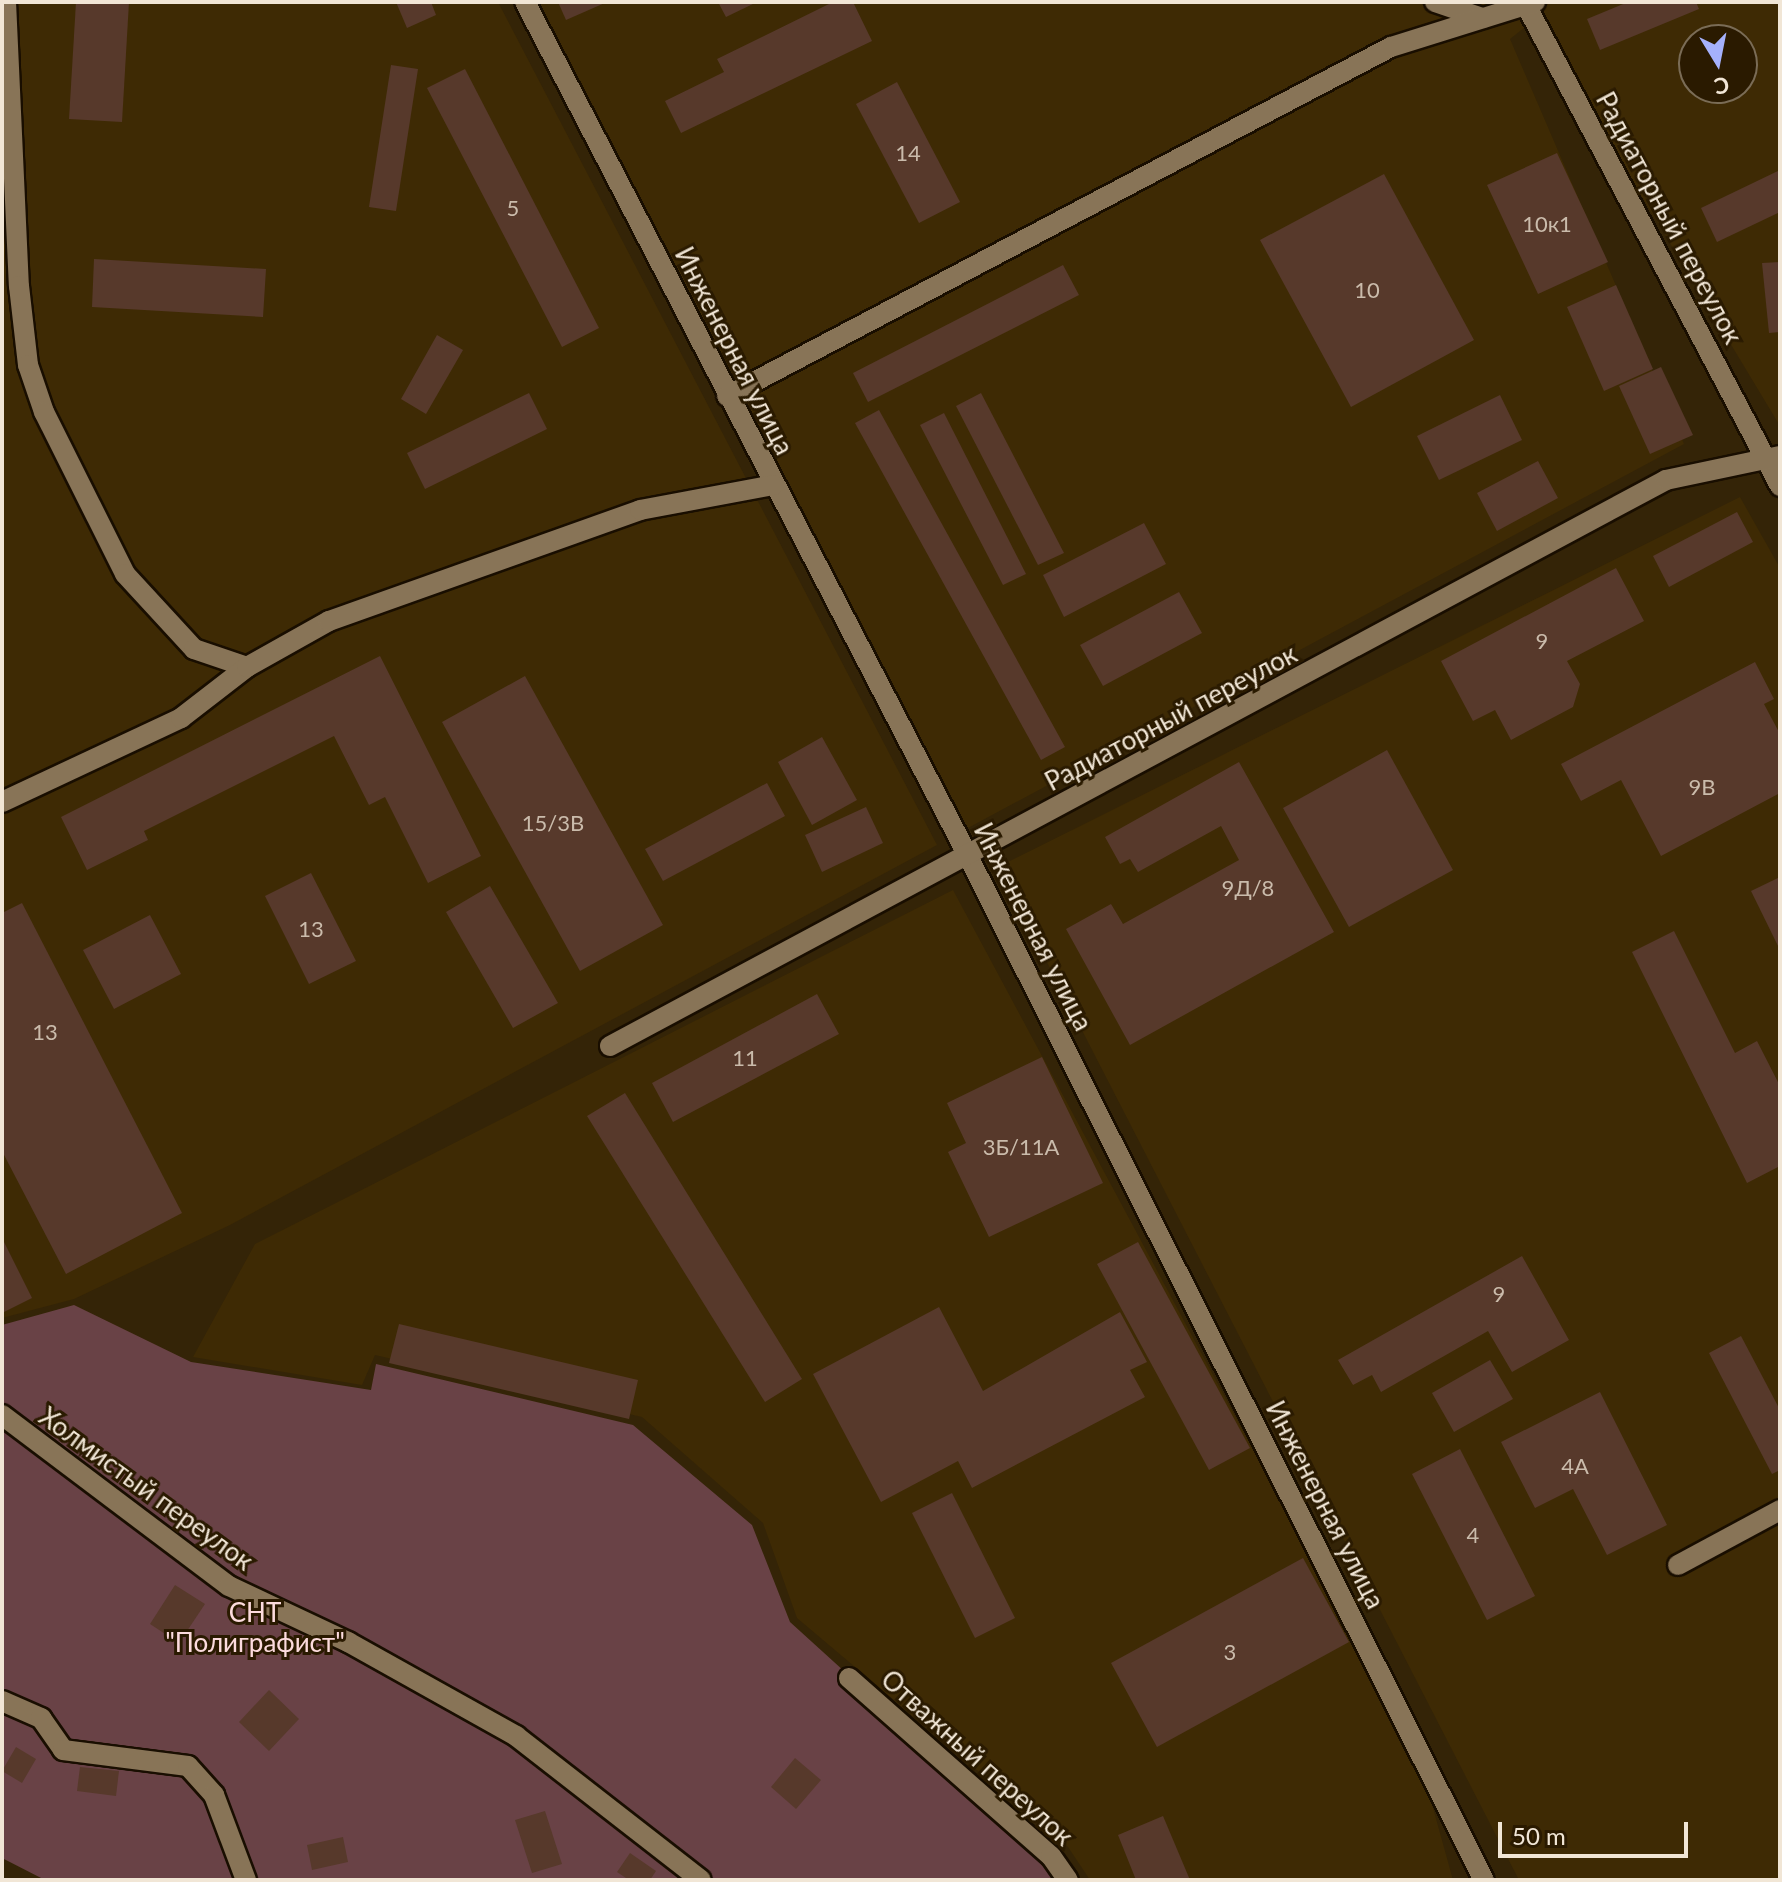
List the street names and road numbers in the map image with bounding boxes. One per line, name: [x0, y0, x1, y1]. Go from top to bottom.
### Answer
street label: Радиаторный переулок: [1589, 87, 1749, 349]
street label: Инженерная улица: [668, 242, 800, 460]
street label: Радиаторный переулок: [1040, 638, 1302, 798]
street label: Инженерная улица: [967, 818, 1099, 1036]
street label: Инженерная улица: [1259, 1396, 1391, 1614]
street label: Холмистый переулок: [33, 1401, 259, 1577]
street label: Отважный переулок: [875, 1664, 1079, 1852]

